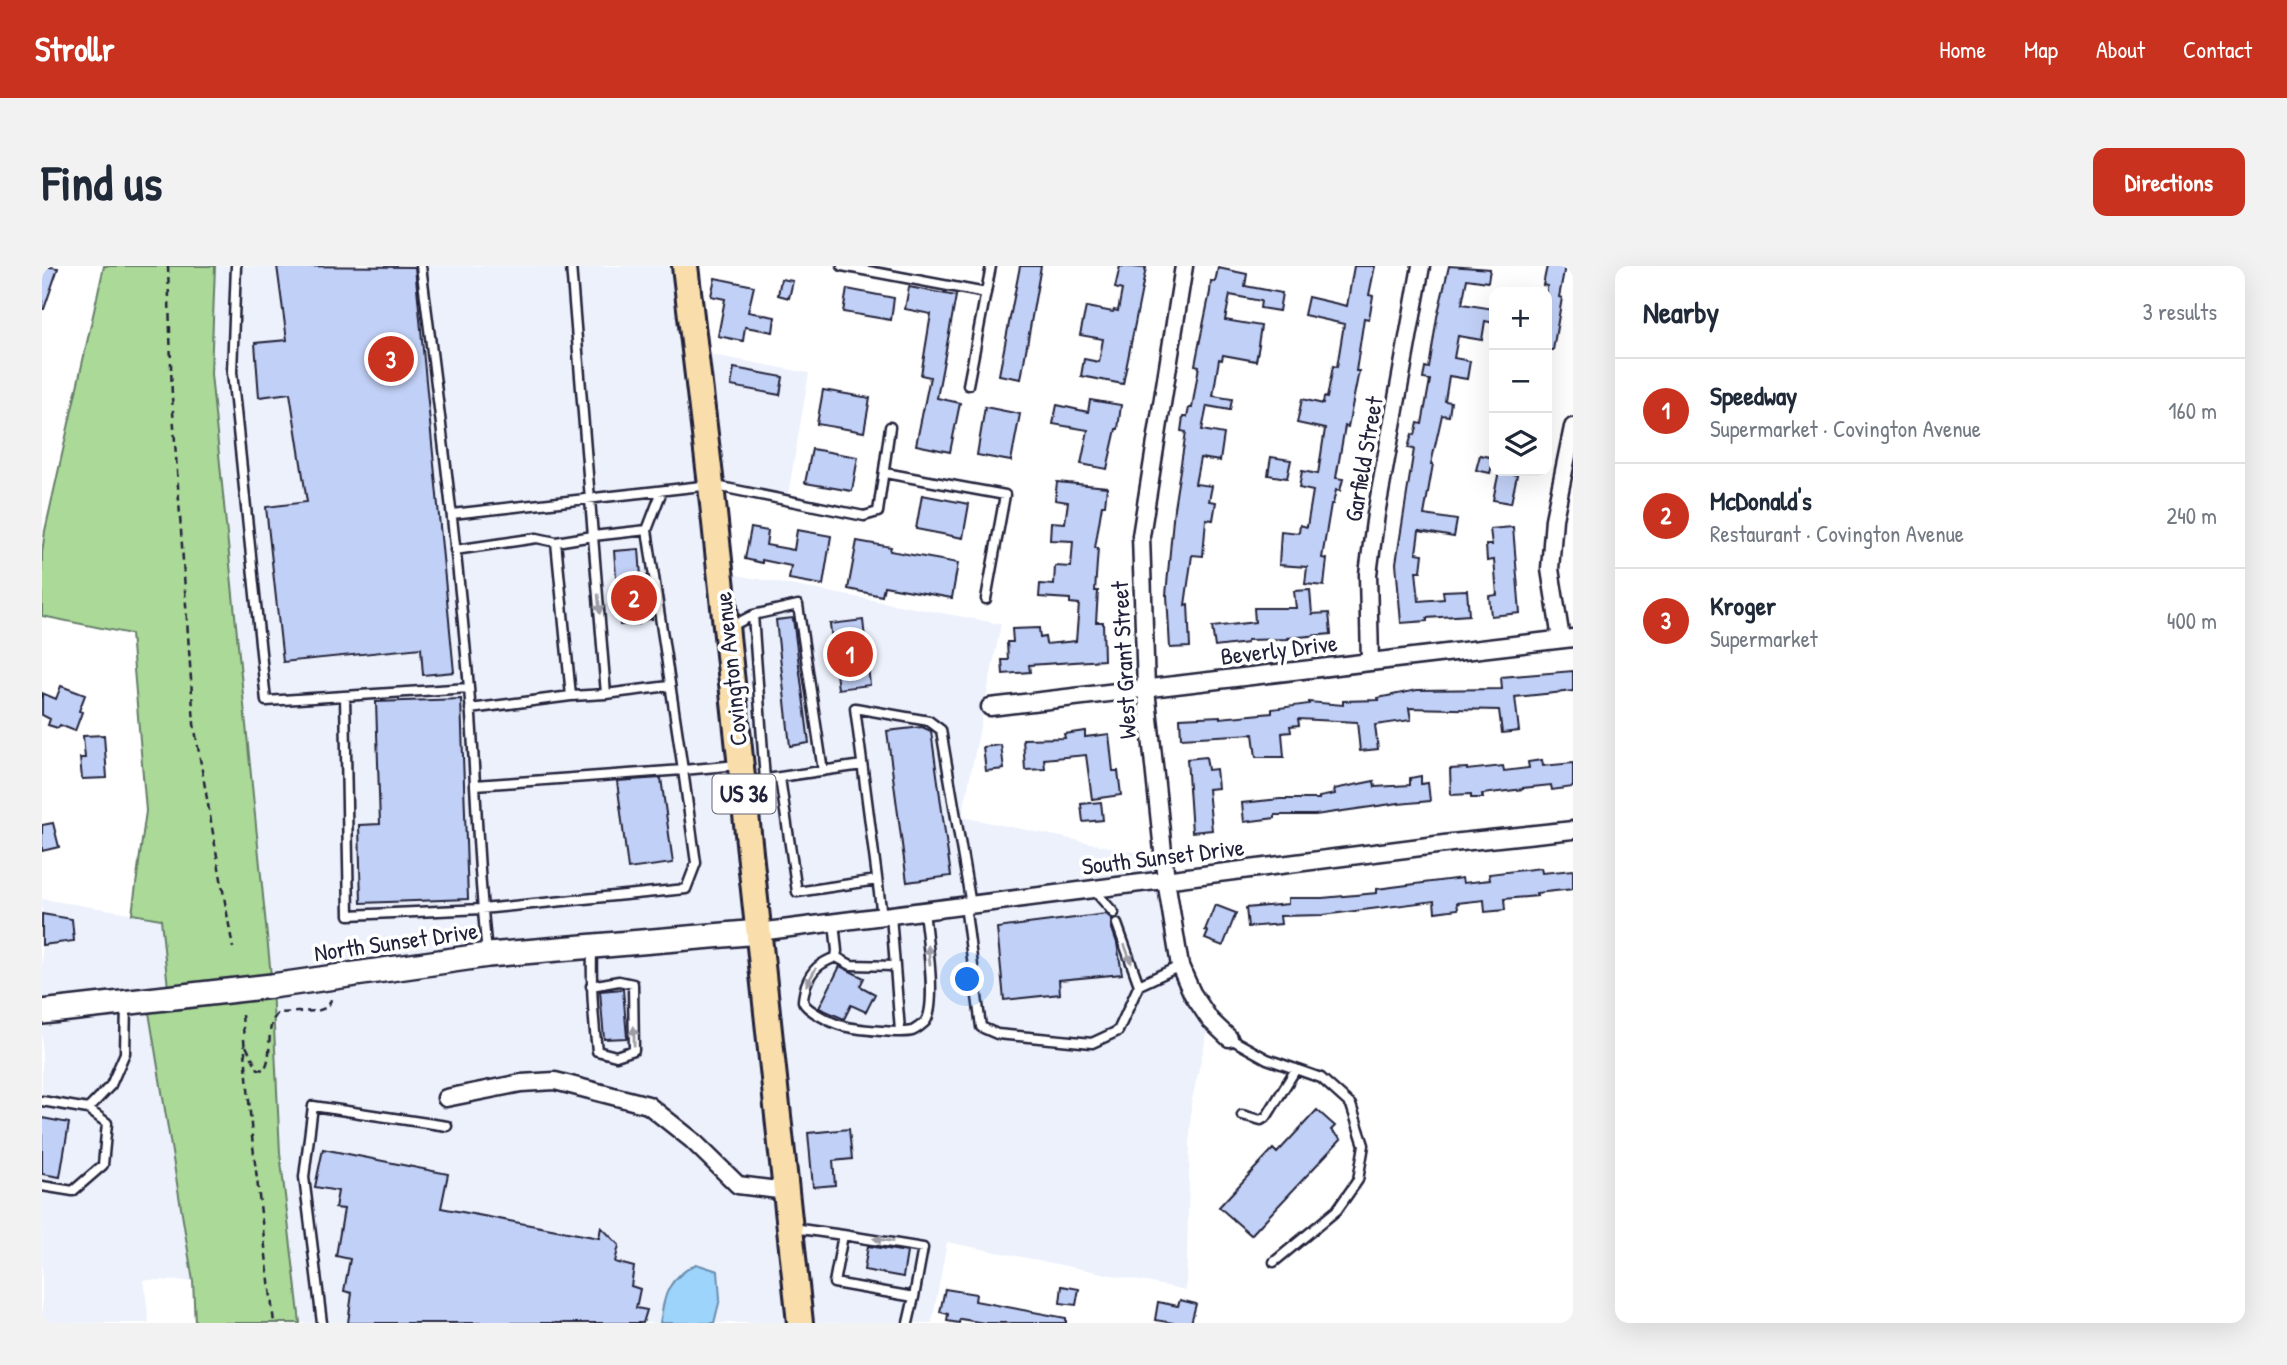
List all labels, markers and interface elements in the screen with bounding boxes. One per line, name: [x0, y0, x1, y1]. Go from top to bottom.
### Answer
text: Strollr: [35, 27, 114, 71]
text: Home: [1939, 33, 1986, 65]
text: Map: [2024, 33, 2058, 65]
text: About: [2096, 33, 2145, 65]
text: Contact: [2183, 33, 2252, 65]
button: Directions: [2093, 148, 2245, 216]
text: Find us: [42, 149, 162, 215]
map controls: [1489, 287, 1552, 476]
button: +: [1489, 287, 1552, 350]
text: Nearby: [1643, 292, 1719, 332]
text: 3 results: [2142, 296, 2217, 327]
pin: 3: [368, 333, 414, 385]
button: −: [1489, 350, 1552, 413]
text: Speedway: [1710, 378, 1797, 413]
street label: Garfield Street: [1336, 393, 1390, 524]
text: 1: [1662, 395, 1670, 426]
text: 160 m: [2168, 395, 2217, 426]
button: layers: [1489, 413, 1552, 476]
text: Supermarket · Covington Avenue: [1710, 413, 1981, 444]
text: McDonald's: [1710, 483, 1812, 518]
text: 2: [1661, 500, 1671, 531]
text: 240 m: [2166, 500, 2217, 531]
text: Restaurant · Covington Avenue: [1710, 518, 1964, 549]
pin: 2: [611, 572, 657, 624]
street label: West Grant Street: [1103, 580, 1143, 740]
text: Kroger: [1710, 588, 1776, 623]
street label: Covington Avenue: [706, 590, 754, 748]
one-way arrow: [594, 593, 605, 615]
text: 3: [1661, 605, 1671, 636]
text: 400 m: [2167, 605, 2217, 636]
text: Supermarket: [1710, 623, 1818, 654]
street label: Beverly Drive: [1219, 626, 1339, 672]
pin: 1: [827, 628, 873, 680]
road number: US 36: [712, 774, 776, 814]
street label: South Sunset Drive: [1080, 830, 1246, 882]
street label: North Sunset Drive: [312, 914, 480, 968]
one-way arrow: [923, 944, 934, 966]
one-way arrow: [1123, 944, 1134, 965]
your location: [950, 962, 984, 996]
one-way arrow: [805, 967, 817, 986]
one-way arrow: [628, 1025, 640, 1047]
one-way arrow: [872, 1234, 894, 1245]

